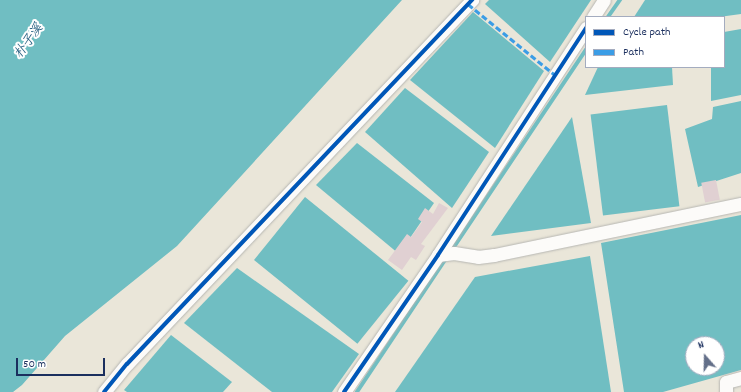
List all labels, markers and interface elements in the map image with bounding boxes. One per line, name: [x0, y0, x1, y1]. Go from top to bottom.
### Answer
legend: [585, 16, 725, 68]
water label: 朴子溪: [12, 22, 48, 62]
text: Cycle path: [623, 24, 671, 41]
text: Path: [623, 44, 644, 61]
north arrow: [685, 336, 725, 376]
text: N: [696, 337, 707, 354]
scale bar: [18, 350, 107, 376]
text: 50 m: [23, 356, 46, 373]

